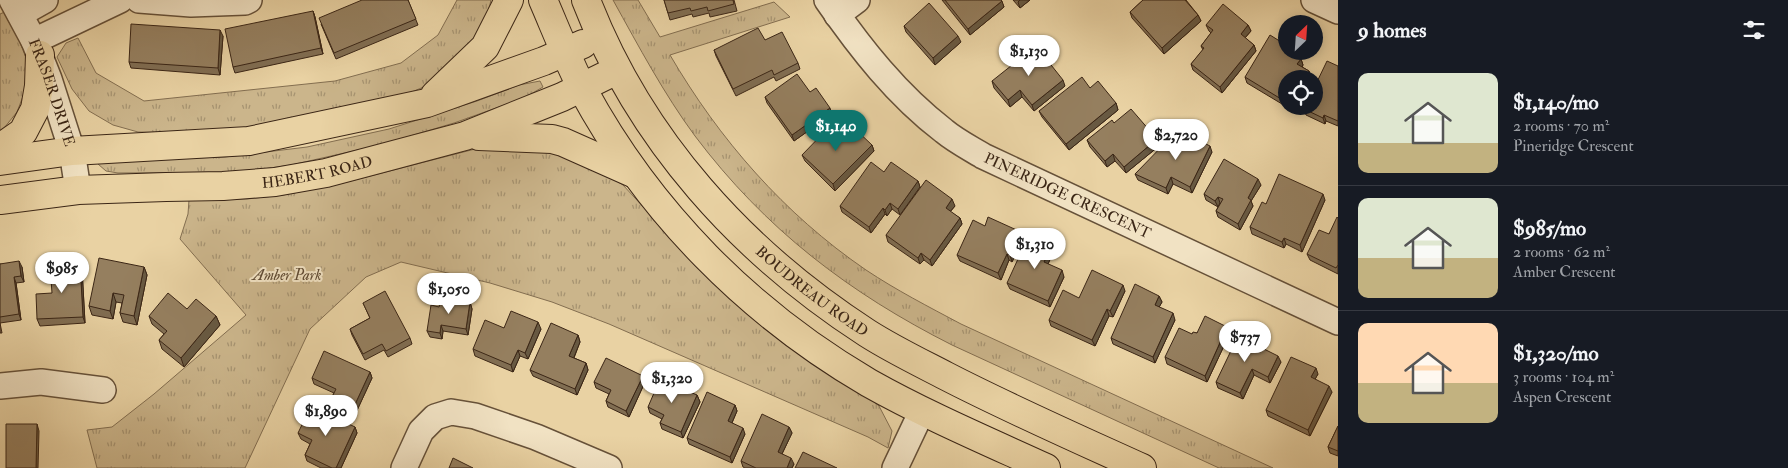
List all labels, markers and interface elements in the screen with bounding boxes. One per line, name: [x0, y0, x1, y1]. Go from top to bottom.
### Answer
north arrow: [1278, 15, 1322, 60]
map controls: [1278, 15, 1323, 115]
icon: filters: [1740, 16, 1768, 44]
text: 9 homes: [1358, 17, 1427, 44]
pin: $1,130: [988, 34, 1070, 77]
street label: FRASER DRIVE: [24, 36, 79, 149]
text: $1,130: [1010, 41, 1048, 61]
button: locate: [1278, 70, 1323, 115]
text: $1,140/mo: [1513, 89, 1599, 116]
icon: home: [1398, 93, 1458, 153]
pin: $1,140: [795, 110, 877, 152]
text: $1,140: [815, 116, 857, 136]
text: 2 rooms · 70 m²: [1513, 116, 1609, 136]
pin: $2,720: [1135, 119, 1217, 161]
text: $2,720: [1154, 125, 1198, 145]
text: Pineridge Crescent: [1513, 136, 1634, 156]
street label: PINERIDGE CRESCENT: [981, 148, 1154, 243]
street label: HEBERT ROAD: [261, 152, 375, 192]
text: $985/mo: [1513, 215, 1586, 242]
icon: home: [1398, 218, 1458, 278]
pin: $1,310: [994, 228, 1076, 270]
text: $1,310: [1016, 234, 1054, 254]
street label: BOUDREAU ROAD: [752, 242, 872, 341]
text: 2 rooms · 62 m²: [1513, 242, 1610, 262]
pin: $985: [32, 252, 92, 294]
text: $985: [46, 258, 78, 278]
text: Amber Crescent: [1513, 262, 1616, 282]
park label: Amber Park: [251, 266, 322, 285]
pin: $1,050: [408, 272, 490, 315]
text: $1,050: [428, 279, 470, 299]
pin: $737: [1215, 320, 1275, 363]
text: $737: [1230, 327, 1260, 347]
text: $1,320/mo: [1513, 340, 1599, 367]
icon: home: [1398, 343, 1458, 403]
pin: $1,320: [631, 362, 713, 404]
text: 3 rooms · 104 m²: [1513, 367, 1614, 387]
text: $1,320: [651, 368, 693, 388]
text: Aspen Crescent: [1513, 387, 1611, 407]
pin: $1,890: [285, 394, 367, 437]
text: $1,890: [305, 401, 347, 421]

